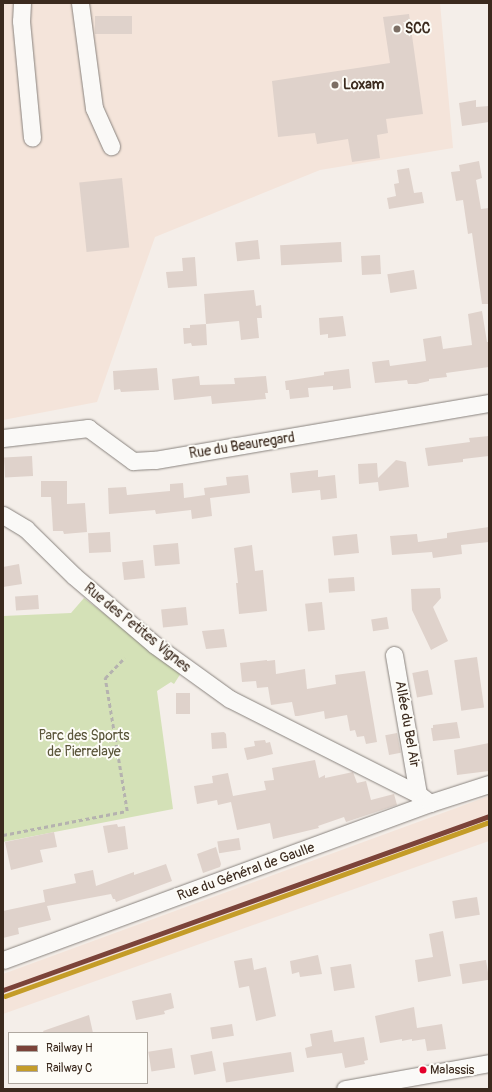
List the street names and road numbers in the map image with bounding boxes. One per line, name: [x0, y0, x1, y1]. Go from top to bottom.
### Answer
street label: Rue du Beauregard: [188, 429, 296, 463]
street label: Rue des Petites Vignes: [80, 580, 194, 676]
street label: Allée du Bel Air: [391, 679, 423, 769]
street label: Rue du Général de Gaulle: [175, 839, 317, 905]

